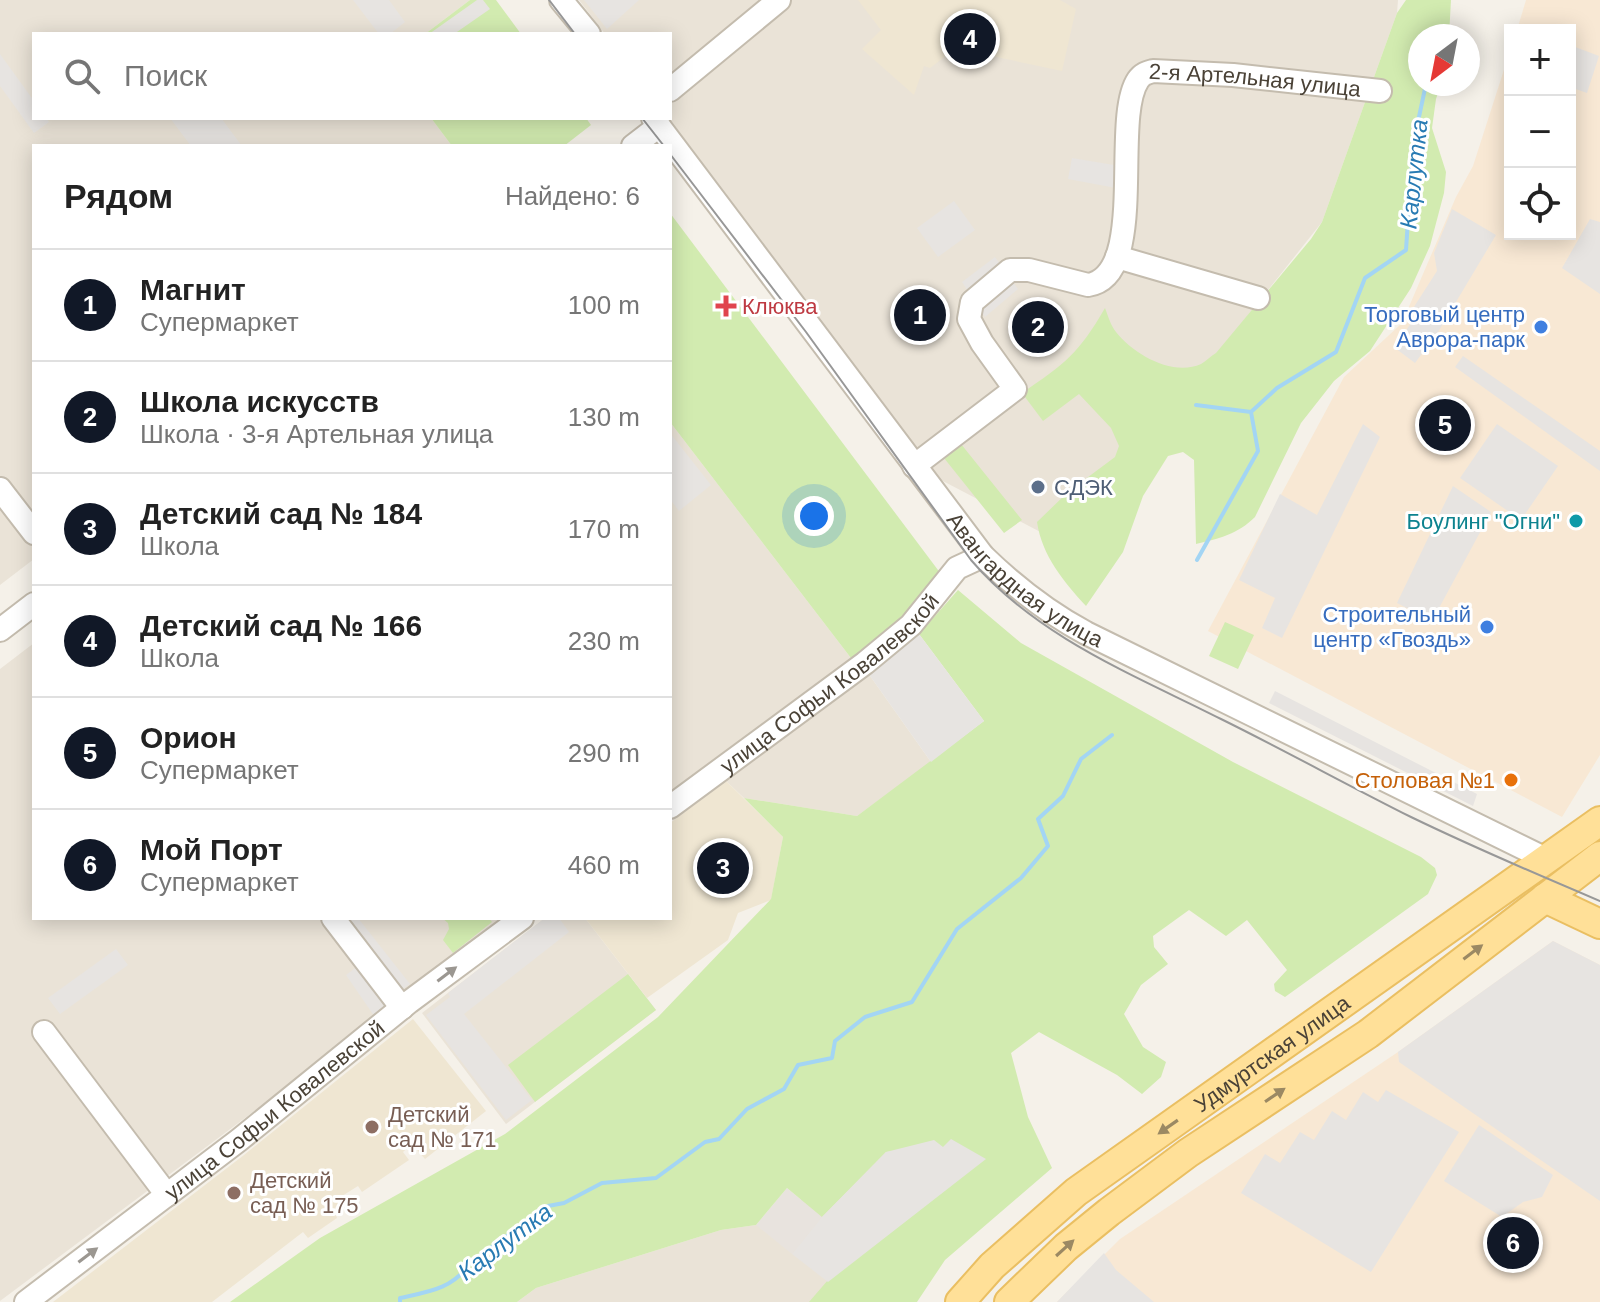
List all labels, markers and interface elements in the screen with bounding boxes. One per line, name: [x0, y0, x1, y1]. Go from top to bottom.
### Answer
pin: 4: [944, 9, 996, 69]
north arrow: [1408, 24, 1480, 96]
map controls: [1504, 24, 1576, 240]
button: +: [1504, 24, 1576, 96]
search box: [32, 32, 672, 120]
icon: search: [60, 54, 104, 98]
text: Поиск: [124, 59, 207, 92]
street label: 2-я Артельная улица: [1148, 59, 1363, 102]
button: −: [1504, 96, 1576, 168]
water label: Карлутка: [1394, 118, 1433, 230]
button: locate: [1504, 168, 1576, 240]
text: Рядом: [64, 177, 173, 215]
text: Найдено: 6: [505, 181, 640, 211]
text: Магнит: [140, 273, 246, 306]
pin: 1: [894, 285, 946, 345]
text: 1: [83, 290, 97, 320]
text: 100 m: [568, 290, 640, 320]
place label: Клюква: [742, 294, 818, 319]
marker: Клюква: [717, 297, 735, 315]
pin: 2: [1012, 297, 1064, 357]
place label: Торговый центр Аврора-парк: [1364, 302, 1525, 352]
text: Супермаркет: [140, 307, 299, 337]
marker: Торговый центр Аврора-парк: [1532, 318, 1550, 336]
text: Школа искусств: [140, 385, 379, 418]
pin: 5: [1419, 395, 1471, 455]
text: 2: [83, 402, 97, 432]
text: 130 m: [568, 402, 640, 432]
text: Школа · 3-я Артельная улица: [140, 419, 493, 449]
place label: СДЭК: [1054, 475, 1113, 500]
marker: СДЭК: [1029, 478, 1047, 496]
your location: [794, 496, 834, 536]
text: Детский сад № 184: [140, 497, 422, 530]
street label: Авангардная улица: [942, 508, 1108, 653]
place label: Боулинг "Огни": [1406, 509, 1560, 534]
marker: Боулинг "Огни": [1567, 512, 1585, 530]
text: 3: [83, 514, 97, 544]
text: 170 m: [568, 514, 640, 544]
text: Школа: [140, 531, 219, 561]
street label: улица Софьи Ковалевской: [715, 589, 944, 779]
place label: Строительный центр «Гвоздь»: [1313, 602, 1471, 652]
text: Детский сад № 166: [140, 609, 422, 642]
marker: Строительный центр «Гвоздь»: [1478, 618, 1496, 636]
text: 4: [83, 626, 97, 656]
text: 230 m: [568, 626, 640, 656]
text: Школа: [140, 643, 219, 673]
text: Орион: [140, 721, 237, 754]
text: 5: [83, 738, 97, 768]
text: 290 m: [568, 738, 640, 768]
text: Супермаркет: [140, 755, 299, 785]
place label: Столовая №1: [1355, 768, 1495, 793]
marker: Столовая №1: [1502, 771, 1520, 789]
text: Мой Порт: [140, 833, 283, 866]
pin: 3: [697, 838, 749, 898]
text: 6: [83, 850, 97, 880]
text: 460 m: [568, 850, 640, 880]
text: Супермаркет: [140, 867, 299, 897]
one-way arrow: [1463, 944, 1484, 960]
one-way arrow: [436, 966, 458, 982]
street label: Удмуртская улица: [1189, 990, 1355, 1117]
street label: улица Софьи Ковалевской: [160, 1015, 389, 1205]
one-way arrow: [1265, 1088, 1286, 1103]
place label: Детский сад № 171: [388, 1102, 497, 1152]
marker: Детский сад № 171: [363, 1118, 381, 1136]
one-way arrow: [1158, 1118, 1179, 1134]
place label: Детский сад № 175: [250, 1168, 359, 1218]
marker: Детский сад № 175: [225, 1184, 243, 1202]
water label: Карлутка: [453, 1198, 557, 1286]
pin: 6: [1487, 1213, 1539, 1273]
one-way arrow: [1056, 1240, 1075, 1258]
one-way arrow: [78, 1247, 98, 1263]

